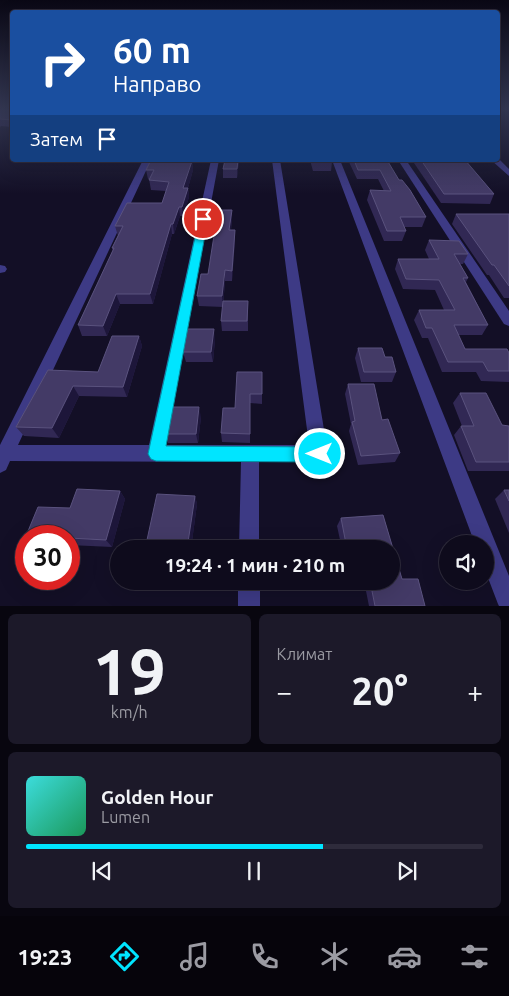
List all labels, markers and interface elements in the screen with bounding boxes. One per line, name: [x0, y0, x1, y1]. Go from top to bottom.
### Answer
icon: right: [30, 30, 95, 95]
text: 60 m: [113, 30, 191, 70]
text: Направо: [113, 71, 201, 96]
icon: arrive: [93, 125, 121, 153]
text: Затем: [30, 128, 83, 150]
pin: [182, 198, 224, 240]
icon: arrive: [189, 205, 217, 233]
position arrow: [293, 427, 345, 479]
speed limit sign: 30: [15, 525, 80, 590]
map controls: [439, 535, 494, 590]
button: sound: [439, 535, 494, 590]
text: 19:24 · 1 мин · 210 m: [165, 554, 345, 576]
text: 19: [93, 634, 166, 707]
text: Климат: [277, 645, 332, 663]
text: 20°: [352, 670, 408, 712]
text: −: [277, 676, 292, 707]
text: +: [467, 676, 483, 707]
text: km/h: [111, 703, 148, 721]
text: Golden Hour: [101, 786, 213, 808]
text: Lumen: [101, 808, 150, 826]
icon: previous: [88, 857, 116, 885]
icon: pause: [240, 857, 268, 885]
icon: next: [393, 857, 421, 885]
icon: directions: [107, 939, 142, 974]
icon: music: [177, 939, 212, 974]
icon: phone: [247, 939, 282, 974]
icon: climate: [317, 939, 352, 974]
icon: car: [387, 939, 422, 974]
icon: filters: [457, 939, 492, 974]
text: 19:23: [17, 944, 72, 969]

